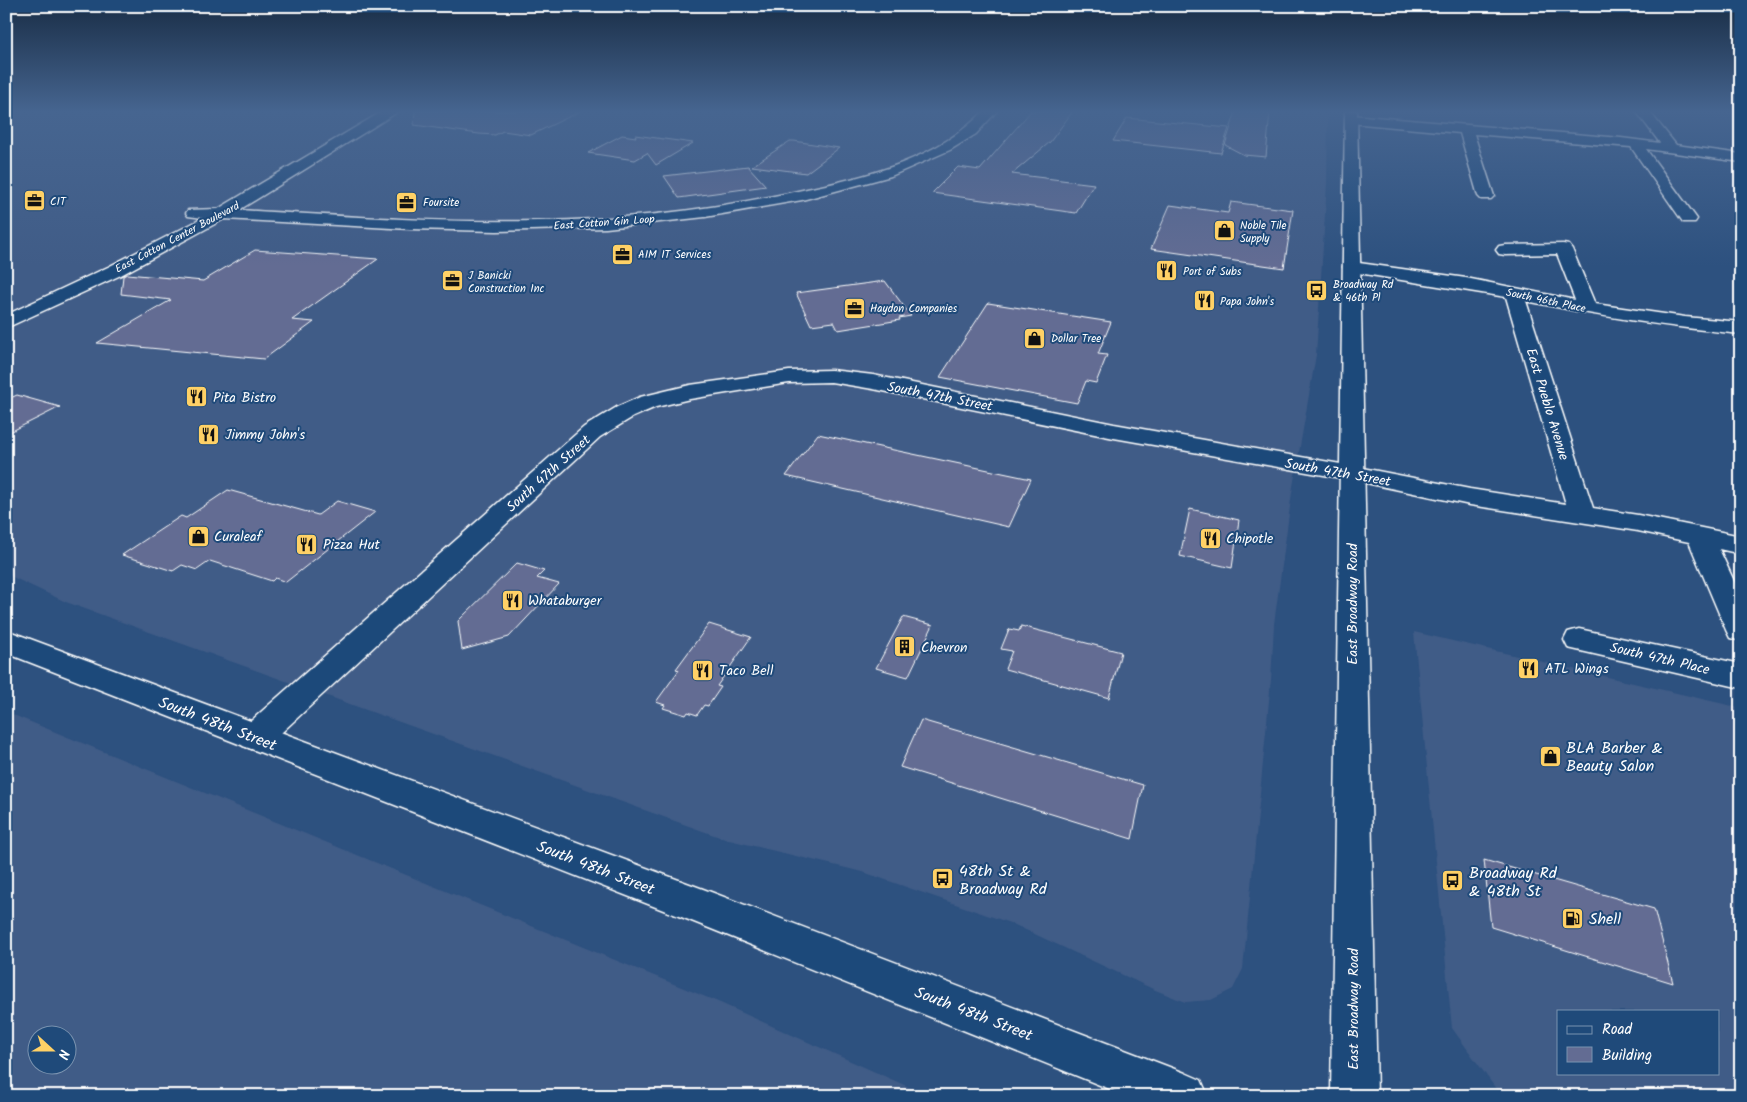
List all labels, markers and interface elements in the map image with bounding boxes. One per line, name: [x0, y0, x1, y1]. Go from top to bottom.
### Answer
office icon: CIT: [22, 189, 46, 213]
office icon: Foursite: [395, 190, 419, 214]
place label: CIT: [50, 193, 67, 211]
place label: Foursite: [423, 194, 459, 212]
street label: East Cotton Center Boulevard: [112, 197, 243, 278]
street label: East Cotton Gin Loop: [553, 210, 656, 236]
place label: Noble Tile Supply: [1240, 217, 1286, 248]
shop icon: Noble Tile Supply: [1212, 219, 1236, 243]
office icon: AIM IT Services: [610, 242, 634, 266]
place label: AIM IT Services: [638, 246, 711, 264]
restaurant icon: Port of Subs: [1155, 259, 1179, 283]
place label: Port of Subs: [1183, 263, 1242, 281]
place label: J Banicki Construction Inc: [468, 267, 545, 298]
office icon: J Banicki Construction Inc: [440, 269, 464, 293]
place label: Broadway Rd & 46th Pl: [1333, 276, 1394, 307]
bus stop icon: Broadway Rd & 46th Pl: [1305, 278, 1329, 302]
street label: South 46th Place: [1504, 284, 1587, 318]
restaurant icon: Papa John's: [1192, 289, 1216, 313]
place label: Papa John's: [1220, 293, 1274, 311]
office icon: Haydon Companies: [842, 296, 866, 320]
place label: Haydon Companies: [870, 300, 958, 318]
shop icon: Dollar Tree: [1023, 326, 1047, 350]
place label: Dollar Tree: [1051, 330, 1101, 348]
street label: East Pueblo Avenue: [1520, 345, 1575, 464]
street label: South 47th Street: [885, 376, 995, 418]
restaurant icon: Pita Bistro: [185, 385, 209, 409]
place label: Pita Bistro: [213, 387, 276, 409]
restaurant icon: Jimmy John's: [197, 422, 221, 446]
place label: Jimmy John's: [225, 424, 305, 446]
street label: South 47th Street: [501, 429, 596, 518]
street label: South 47th Street: [1283, 453, 1393, 493]
shop icon: Curaleaf: [186, 524, 210, 548]
place label: Curaleaf: [214, 526, 264, 548]
restaurant icon: Chipotle: [1198, 526, 1222, 550]
place label: Chipotle: [1226, 528, 1274, 550]
restaurant icon: Pizza Hut: [295, 532, 319, 556]
place label: Pizza Hut: [323, 534, 381, 556]
street label: East Broadway Road: [1342, 542, 1364, 665]
restaurant icon: Whataburger: [500, 588, 524, 612]
place label: Whataburger: [528, 590, 603, 612]
building icon: Chevron: [893, 635, 917, 659]
place label: Chevron: [921, 637, 968, 659]
street label: South 47th Place: [1608, 637, 1713, 681]
restaurant icon: ATL Wings: [1517, 656, 1541, 680]
restaurant icon: Taco Bell: [691, 658, 715, 682]
place label: ATL Wings: [1545, 658, 1609, 680]
place label: Taco Bell: [719, 660, 774, 682]
street label: South 48th Street: [155, 690, 281, 759]
place label: BLA Barber & Beauty Salon: [1566, 736, 1663, 779]
shop icon: BLA Barber & Beauty Salon: [1538, 744, 1562, 768]
street label: South 48th Street: [533, 834, 659, 903]
place label: 48th St & Broadway Rd: [959, 859, 1048, 902]
place label: Broadway Rd & 48th St: [1469, 861, 1558, 904]
bus stop icon: 48th St & Broadway Rd: [931, 867, 955, 891]
bus stop icon: Broadway Rd & 48th St: [1441, 869, 1465, 893]
fuel station icon: Shell: [1561, 906, 1585, 930]
place label: Shell: [1589, 907, 1621, 932]
street label: East Broadway Road: [1343, 947, 1365, 1070]
street label: South 48th Street: [911, 980, 1037, 1049]
legend: [1557, 1010, 1720, 1074]
text: Road: [1602, 1018, 1633, 1042]
north arrow: [28, 1024, 78, 1074]
text: Building: [1602, 1044, 1652, 1068]
text: N: [51, 1046, 75, 1063]

